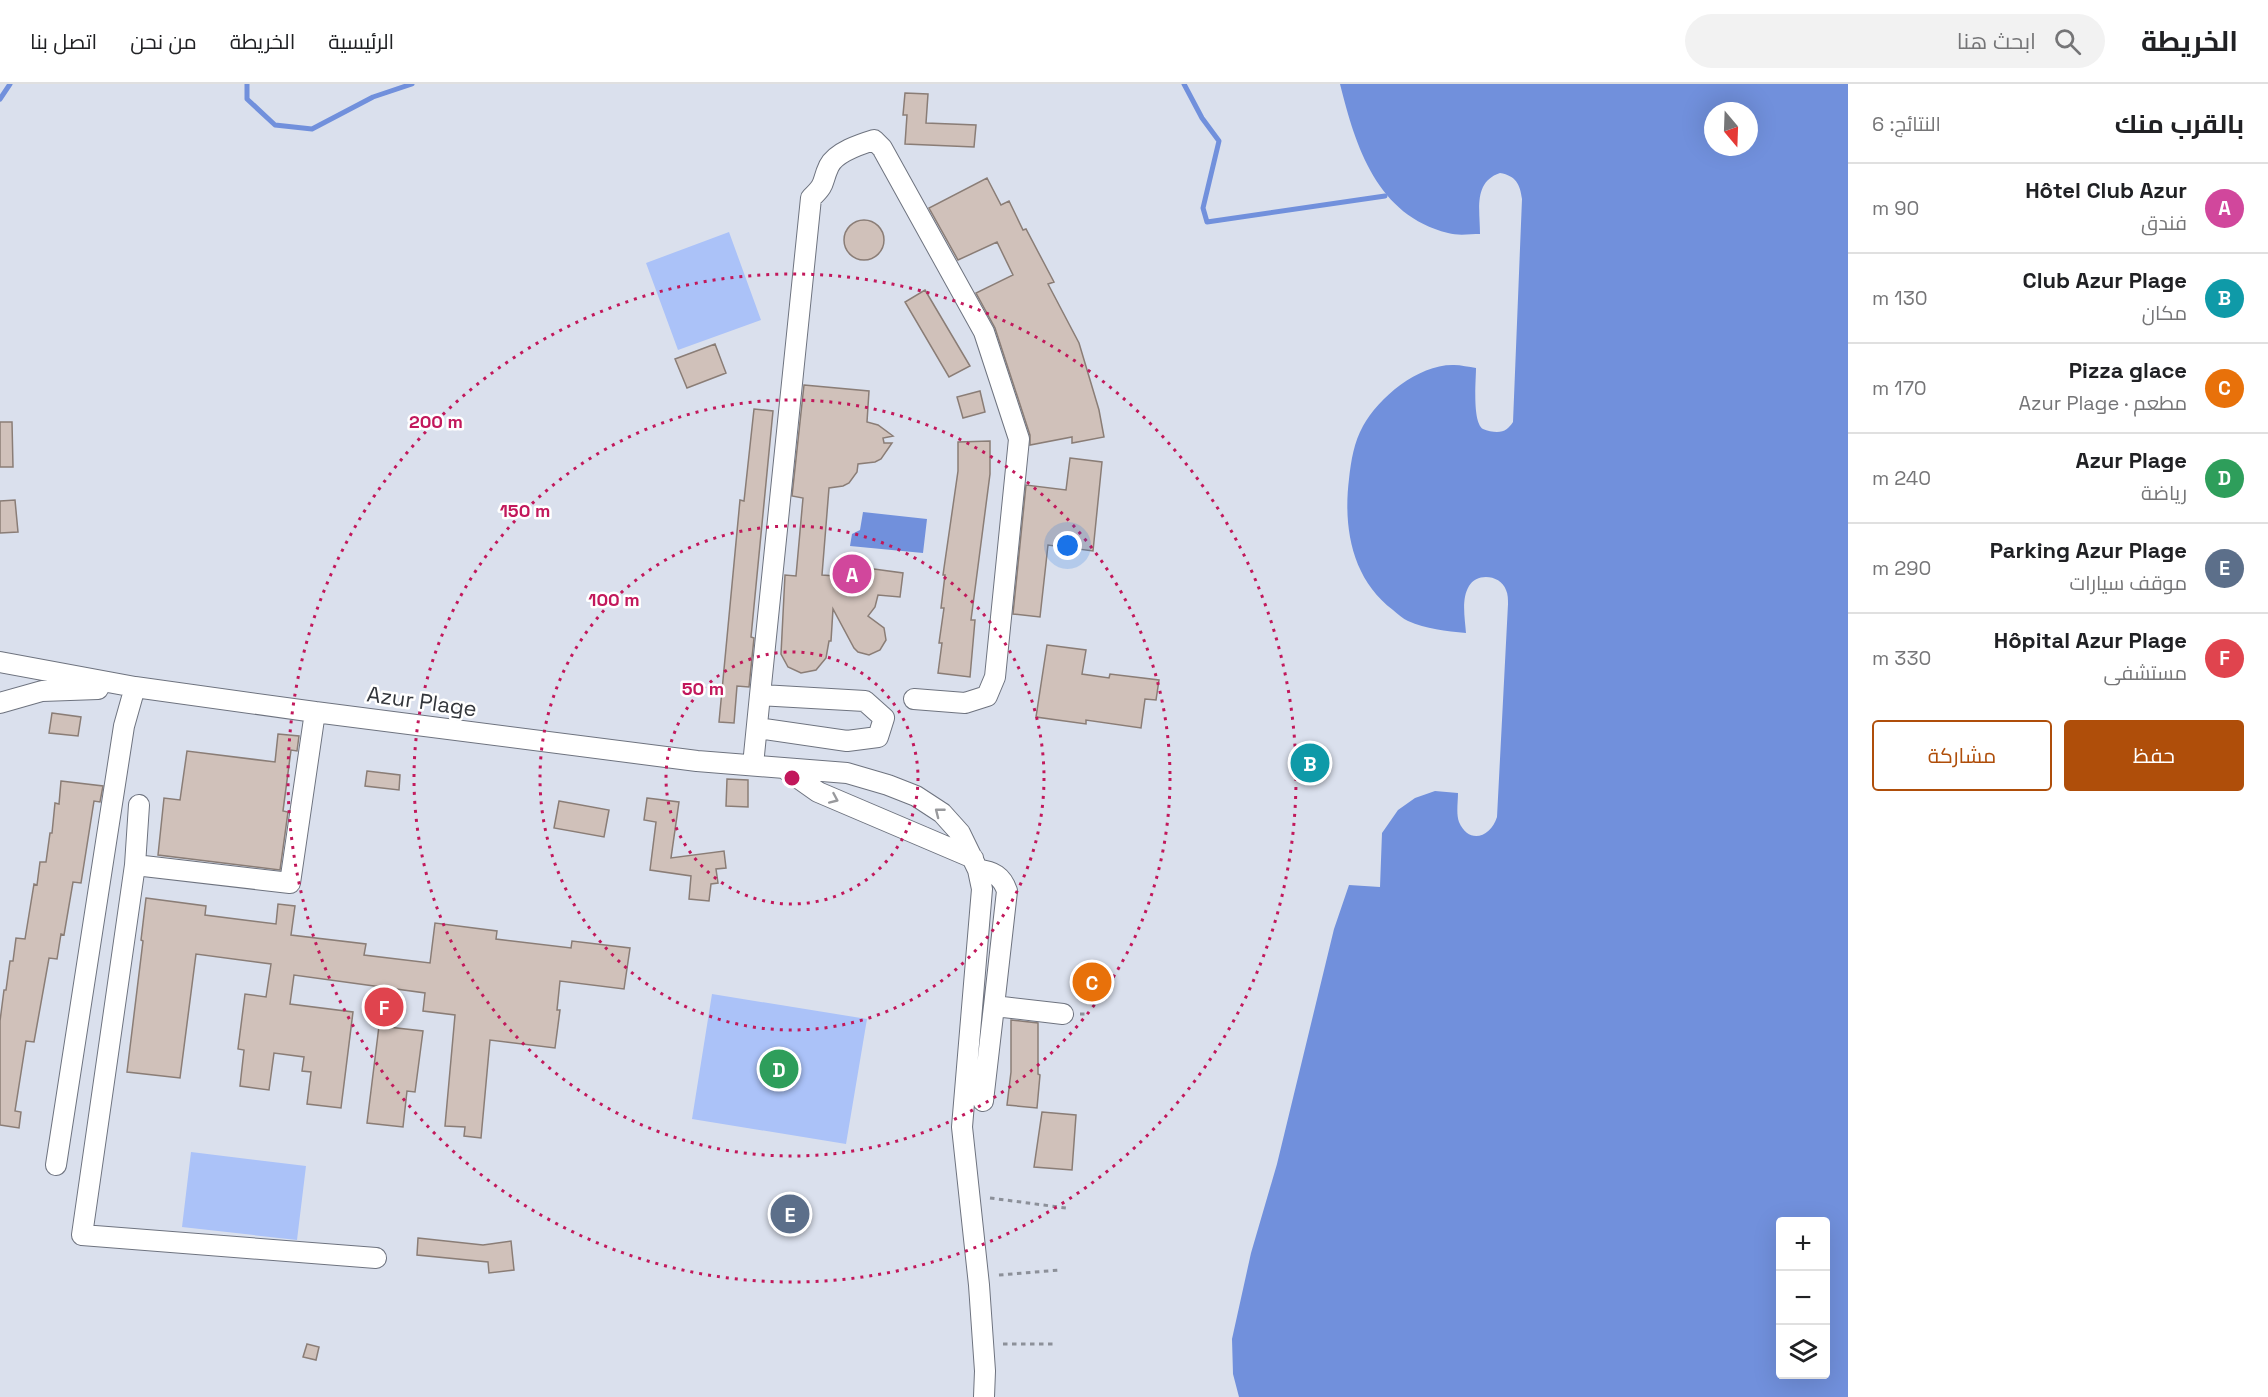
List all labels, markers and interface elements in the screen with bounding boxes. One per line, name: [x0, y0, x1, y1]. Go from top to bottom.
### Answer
search box: [1685, 14, 2105, 68]
text: الخريطة: [2141, 23, 2238, 59]
icon: search: [2051, 25, 2084, 58]
text: ابحث هنا: [1957, 27, 2036, 55]
text: اتصل بنا: [30, 28, 97, 55]
text: من نحن: [130, 28, 197, 55]
text: الخريطة: [230, 28, 295, 55]
text: الرئيسية: [328, 28, 394, 55]
north arrow: [1704, 102, 1758, 156]
text: بالقرب منك: [2115, 107, 2244, 141]
text: النتائج: 6: [1872, 111, 1941, 137]
text: Hôtel Club Azur: [2025, 176, 2187, 204]
text: 90 m: [1872, 195, 1919, 221]
text: A: [2218, 195, 2231, 221]
text: فندق: [2141, 210, 2187, 236]
text: Club Azur Plage: [2023, 266, 2187, 294]
text: 130 m: [1872, 285, 1928, 311]
text: B: [2218, 285, 2231, 311]
text: مكان: [2142, 300, 2187, 326]
text: Pizza glace: [2069, 356, 2187, 384]
text: 170 m: [1872, 375, 1927, 401]
text: C: [2218, 375, 2231, 401]
text: مطعم · Azur Plage: [2018, 390, 2187, 416]
text: 200 m: [409, 410, 463, 433]
text: Azur Plage: [2075, 446, 2187, 474]
text: 240 m: [1872, 465, 1931, 491]
text: D: [2218, 465, 2231, 491]
text: رياضة: [2141, 480, 2187, 506]
text: 150 m: [500, 499, 550, 522]
your location: [1053, 531, 1082, 560]
text: Parking Azur Plage: [1990, 536, 2187, 564]
pin: A: [832, 552, 872, 596]
text: 290 m: [1872, 555, 1931, 581]
text: E: [2219, 555, 2230, 581]
text: موقف سيارات: [2069, 570, 2187, 596]
text: 100 m: [588, 588, 640, 611]
text: Hôpital Azur Plage: [1994, 626, 2187, 654]
text: 330 m: [1872, 645, 1931, 671]
text: F: [2219, 645, 2230, 671]
text: مستشفى: [2103, 660, 2187, 686]
text: 50 m: [682, 677, 724, 700]
street label: Azur Plage: [365, 679, 479, 723]
button: مشاركة: [1872, 720, 2052, 791]
button: حفظ: [2064, 720, 2244, 791]
pin: B: [1290, 740, 1330, 786]
centre of rings: [782, 768, 802, 788]
one-way arrow: [827, 792, 838, 804]
one-way arrow: [935, 808, 946, 819]
pin: C: [1072, 960, 1112, 1004]
pin: F: [364, 984, 404, 1030]
pin: D: [760, 1046, 798, 1092]
pin: E: [770, 1192, 810, 1236]
map controls: [1776, 1217, 1830, 1379]
button: +: [1776, 1217, 1830, 1271]
button: −: [1776, 1271, 1830, 1325]
button: layers: [1776, 1325, 1830, 1379]

